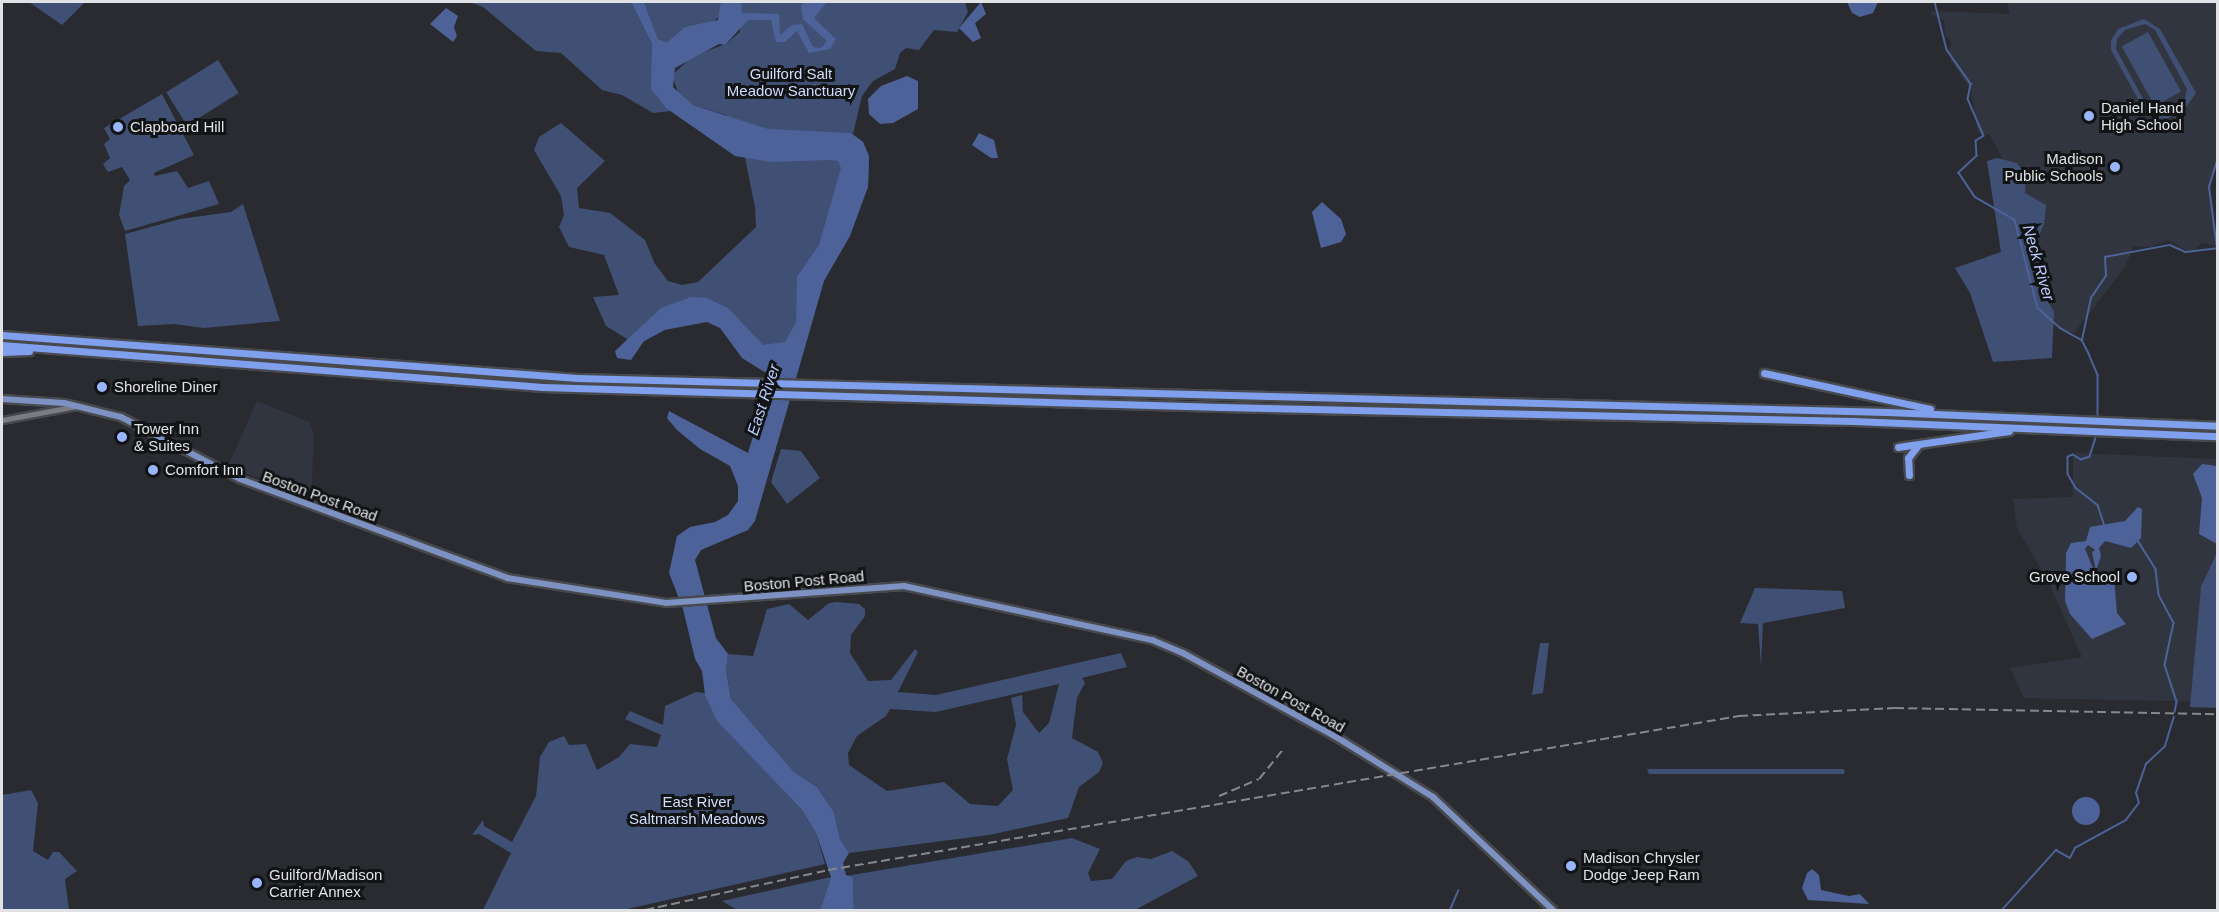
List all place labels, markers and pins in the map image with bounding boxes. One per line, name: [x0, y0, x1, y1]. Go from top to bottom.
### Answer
place label: Daniel Hand High School: [2101, 98, 2184, 133]
marker: Daniel Hand High School: [2082, 109, 2096, 123]
place label: Clapboard Hill: [130, 118, 224, 136]
marker: Clapboard Hill: [111, 120, 125, 134]
place label: Madison Public Schools: [2005, 149, 2103, 184]
marker: Madison Public Schools: [2108, 160, 2122, 174]
place label: Shoreline Diner: [114, 378, 217, 396]
marker: Shoreline Diner: [95, 380, 109, 394]
place label: Tower Inn & Suites: [134, 419, 199, 454]
marker: Tower Inn & Suites: [115, 430, 129, 444]
place label: Comfort Inn: [165, 461, 243, 479]
marker: Comfort Inn: [146, 463, 160, 477]
place label: Grove School: [2029, 568, 2120, 586]
marker: Grove School: [2125, 570, 2139, 584]
place label: Madison Chrysler Dodge Jeep Ram: [1583, 848, 1700, 883]
marker: Madison Chrysler Dodge Jeep Ram: [1564, 859, 1578, 873]
place label: Guilford/Madison Carrier Annex: [269, 865, 382, 900]
marker: Guilford/Madison Carrier Annex: [250, 876, 264, 890]

